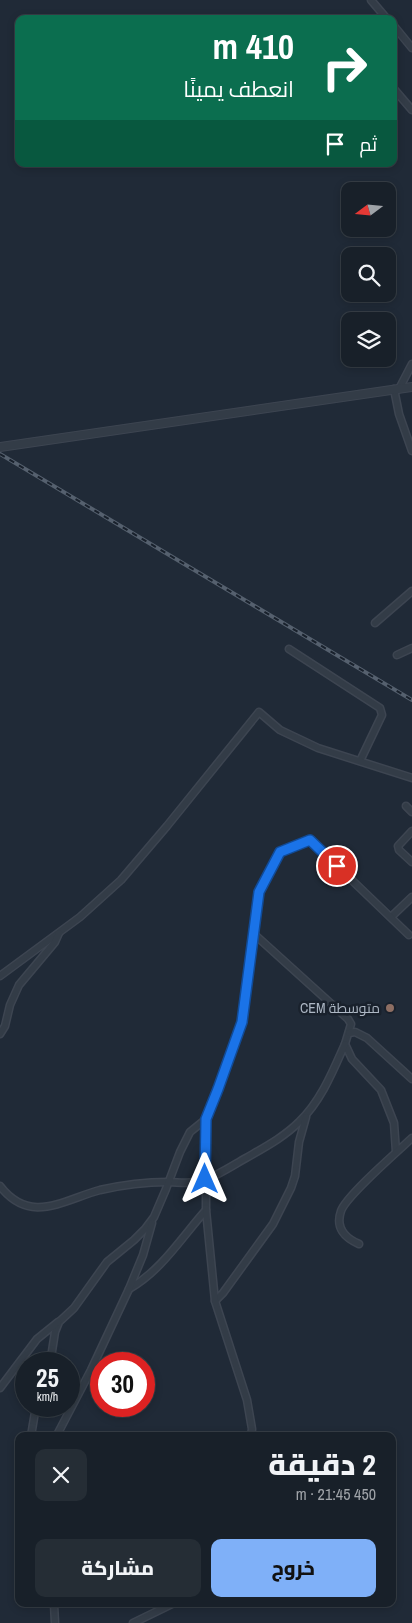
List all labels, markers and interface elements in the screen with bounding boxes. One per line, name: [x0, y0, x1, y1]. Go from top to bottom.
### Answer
text: 410 m: [213, 23, 294, 70]
icon: right: [312, 35, 377, 100]
text: انعطف يمينًا: [183, 74, 294, 104]
icon: arrive: [321, 130, 349, 158]
text: ثم: [359, 131, 377, 157]
north arrow: [341, 182, 396, 238]
map controls: [341, 182, 396, 367]
button: search: [341, 247, 396, 302]
button: layers: [341, 312, 396, 367]
pin: [316, 845, 358, 887]
icon: arrive: [323, 852, 351, 880]
place label: CEM متوسطة: [300, 999, 380, 1017]
marker: CEM متوسطة: [384, 1002, 396, 1014]
position arrow: [178, 1152, 230, 1204]
speed limit sign: 30: [90, 1352, 155, 1417]
text: 25: [36, 1361, 59, 1395]
text: km/h: [37, 1389, 58, 1405]
text: 2 دقيقة: [268, 1444, 376, 1484]
button: close: [35, 1449, 87, 1501]
text: 450 m · 21:45: [296, 1483, 376, 1505]
button: مشاركة: [35, 1539, 201, 1597]
button: خروج: [211, 1539, 376, 1597]

